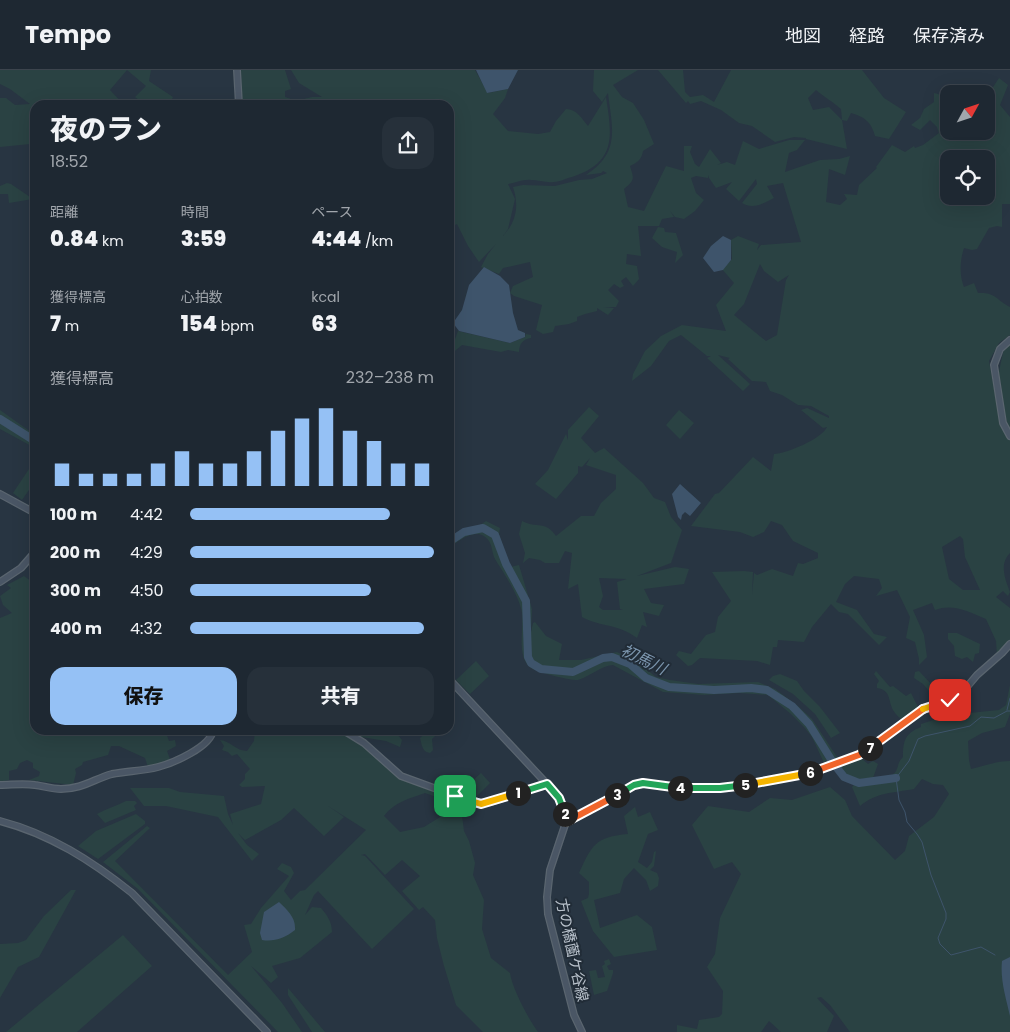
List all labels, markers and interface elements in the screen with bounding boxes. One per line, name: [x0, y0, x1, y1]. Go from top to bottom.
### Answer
text: Tempo: [25, 18, 111, 51]
text: 地図: [785, 23, 821, 48]
text: 経路: [849, 23, 885, 48]
text: 保存済み: [913, 23, 985, 48]
north arrow: [940, 85, 995, 140]
map controls: [940, 85, 995, 205]
text: 夜のラン: [50, 110, 162, 149]
button: share: [382, 117, 434, 169]
text: 18:52: [50, 150, 88, 173]
button: locate: [940, 150, 995, 205]
text: 距離: [50, 202, 78, 222]
text: 時間: [181, 202, 209, 222]
text: ペース: [311, 202, 353, 222]
text: 0.84: [50, 224, 98, 253]
text: 3:59: [181, 224, 226, 253]
text: 4:44: [311, 224, 361, 253]
text: km: [98, 231, 124, 251]
text: /km: [361, 231, 393, 251]
text: 獲得標高: [50, 287, 106, 307]
text: 心拍数: [181, 287, 223, 307]
text: kcal: [311, 287, 340, 307]
text: 7: [50, 309, 61, 338]
text: 154: [181, 309, 217, 338]
text: 63: [311, 309, 337, 338]
text: m: [61, 316, 79, 336]
text: bpm: [217, 316, 254, 336]
text: 232–238 m: [346, 366, 434, 389]
text: 獲得標高: [50, 367, 114, 390]
text: 100 m: [50, 503, 97, 526]
text: 4:42: [130, 503, 163, 526]
text: 200 m: [50, 541, 100, 564]
text: 4:29: [130, 541, 163, 564]
text: 300 m: [50, 579, 101, 602]
text: 4:50: [130, 579, 164, 602]
text: 400 m: [50, 617, 102, 640]
text: 4:32: [130, 617, 162, 640]
water label: 初馬川: [617, 639, 672, 681]
button: 保存: [50, 667, 237, 725]
button: 共有: [247, 667, 434, 725]
pin: [929, 679, 971, 721]
icon: check: [936, 686, 964, 714]
pin: 7: [858, 736, 882, 760]
text: 7: [867, 738, 874, 758]
pin: 6: [798, 760, 822, 786]
text: 6: [806, 763, 815, 783]
pin: 5: [732, 772, 758, 798]
pin: [434, 775, 476, 817]
text: 5: [741, 775, 750, 795]
pin: 4: [668, 776, 692, 800]
text: 4: [676, 778, 685, 798]
pin: 1: [506, 780, 530, 806]
icon: arrive: [441, 782, 469, 810]
pin: 3: [604, 782, 630, 808]
text: 1: [516, 783, 521, 803]
text: 3: [613, 785, 622, 805]
pin: 2: [552, 802, 578, 826]
text: 2: [562, 804, 570, 824]
street label: 方の橋薗ケ谷線: [551, 896, 594, 1003]

